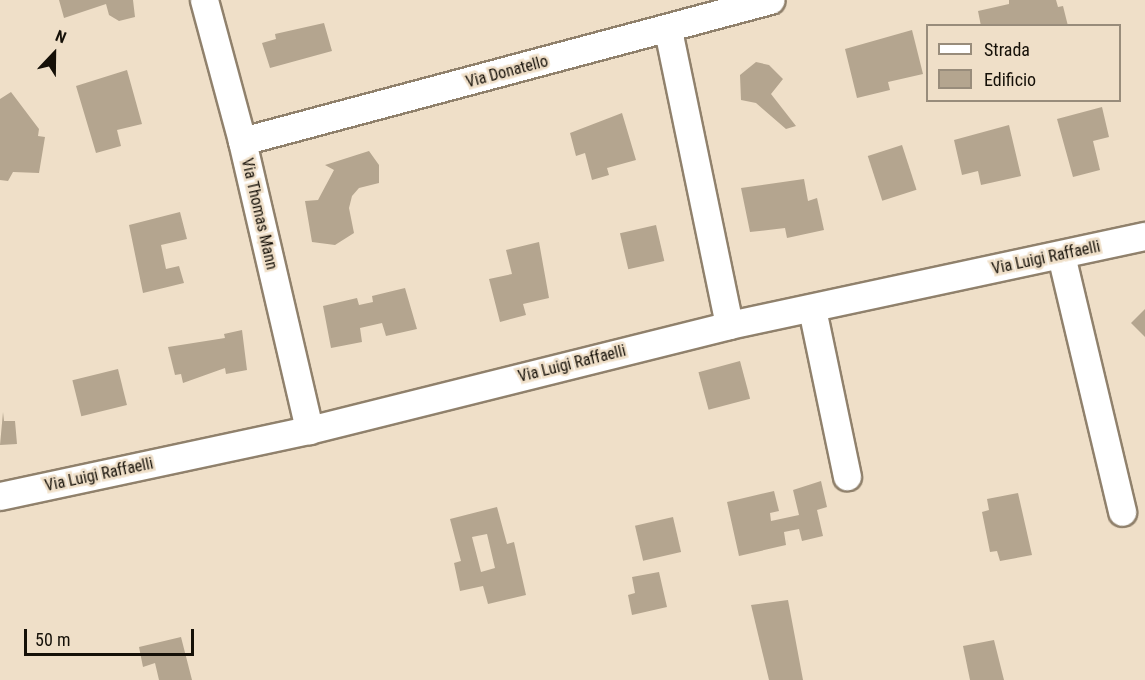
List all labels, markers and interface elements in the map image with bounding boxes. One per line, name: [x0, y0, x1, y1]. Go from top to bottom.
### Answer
north arrow: [24, 24, 84, 84]
legend: [926, 24, 1121, 102]
text: N: [53, 26, 69, 47]
text: Strada: [984, 39, 1030, 60]
street label: Via Donatello: [464, 52, 550, 92]
text: Edificio: [984, 69, 1036, 90]
street label: Via Thomas Mann: [237, 156, 281, 272]
street label: Via Luigi Raffaelli: [990, 237, 1102, 279]
street label: Via Luigi Raffaelli: [516, 341, 628, 387]
street label: Via Luigi Raffaelli: [43, 454, 155, 496]
scale bar: [27, 617, 196, 655]
text: 50 m: [35, 629, 70, 650]

